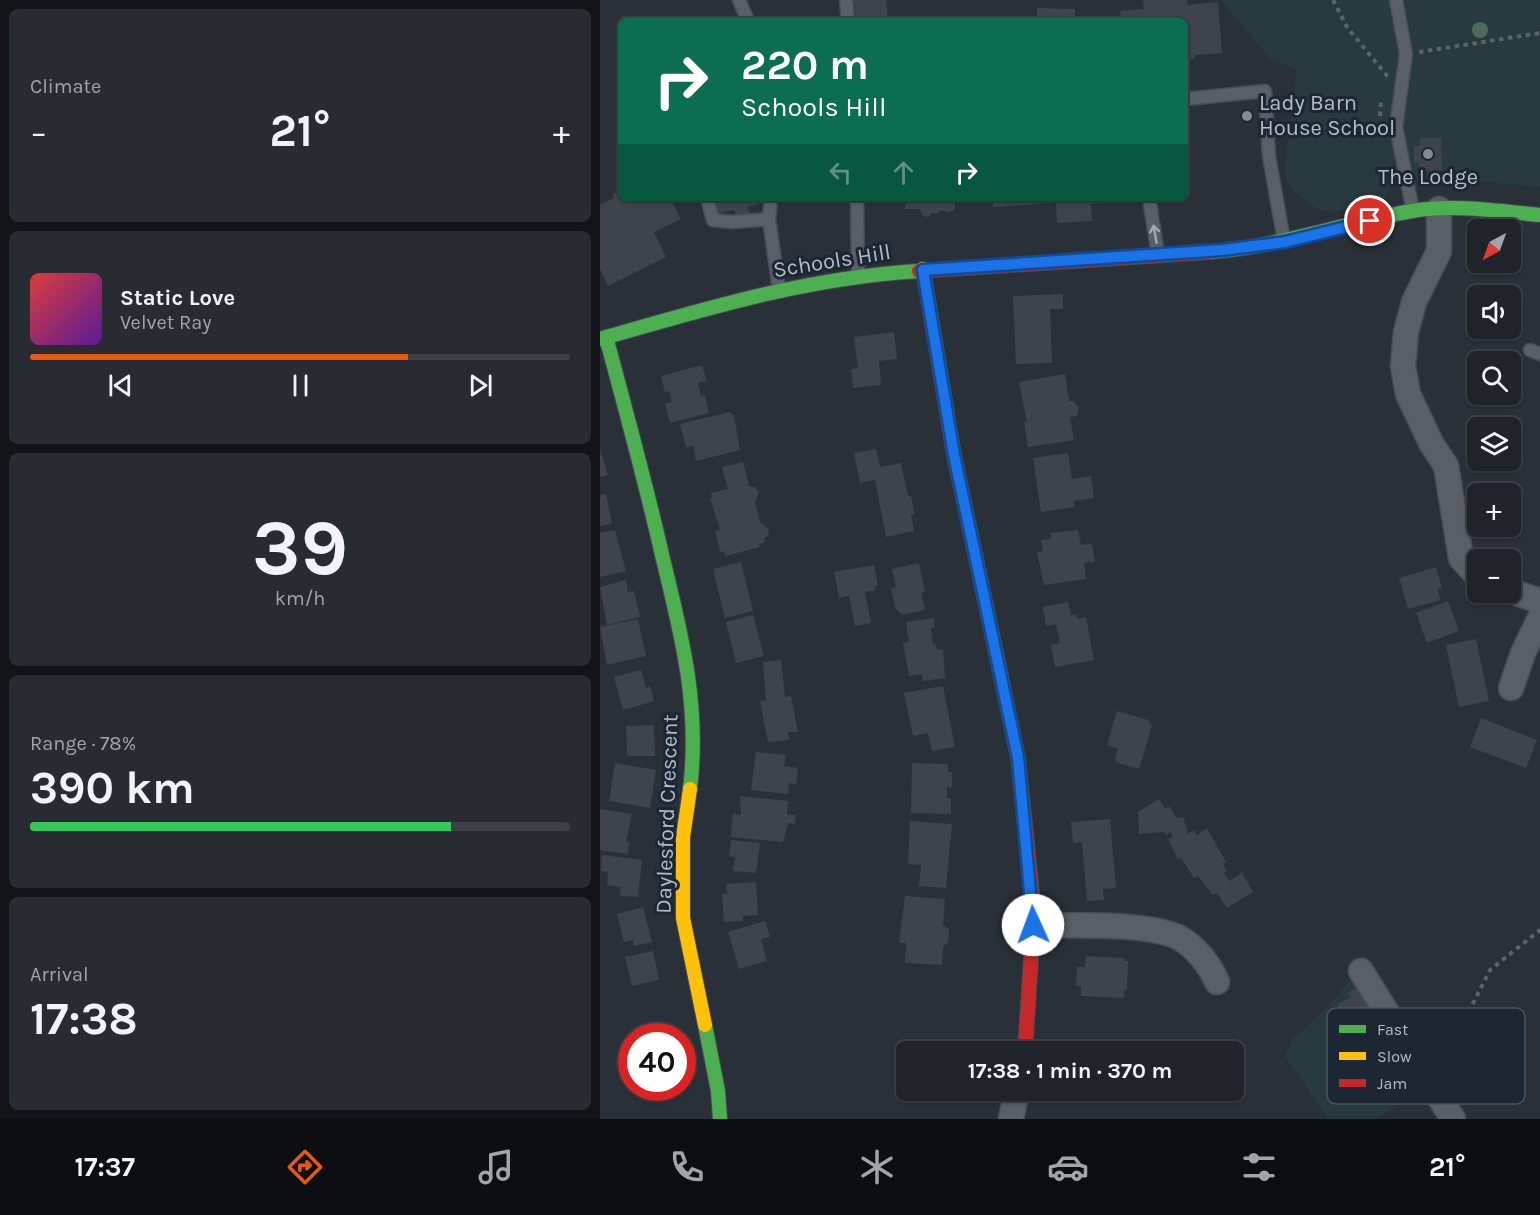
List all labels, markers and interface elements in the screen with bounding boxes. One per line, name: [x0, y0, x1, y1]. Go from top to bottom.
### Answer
text: 220 m: [741, 40, 869, 90]
icon: right: [642, 42, 720, 120]
text: Climate: [30, 75, 101, 98]
place label: Lady Barn House School: [1259, 90, 1395, 141]
text: Schools Hill: [741, 91, 886, 123]
text: 21°: [270, 105, 330, 157]
marker: Lady Barn House School: [1240, 109, 1254, 123]
text: −: [30, 113, 47, 151]
text: +: [553, 113, 570, 151]
marker: The Lodge: [1421, 147, 1435, 161]
icon: left: [824, 156, 857, 189]
icon: ahead: [887, 156, 920, 189]
icon: right: [950, 156, 983, 189]
place label: The Lodge: [1378, 164, 1478, 190]
pin: [1344, 195, 1395, 246]
icon: arrive: [1353, 204, 1386, 237]
north arrow: [1467, 219, 1521, 273]
map controls: [1467, 219, 1521, 603]
one-way arrow: [1149, 225, 1160, 244]
street label: Schools Hill: [771, 239, 893, 283]
text: Static Love: [120, 285, 235, 311]
button: sound: [1467, 285, 1521, 339]
text: Velvet Ray: [120, 311, 212, 334]
button: search: [1467, 351, 1521, 405]
icon: previous: [104, 369, 137, 402]
icon: pause: [284, 369, 317, 402]
icon: next: [464, 369, 497, 402]
button: layers: [1467, 417, 1521, 471]
button: +: [1467, 483, 1521, 537]
text: 39: [252, 502, 348, 594]
button: −: [1467, 549, 1521, 603]
text: km/h: [275, 587, 325, 610]
street label: Daylesford Crescent: [651, 714, 683, 914]
text: Range · 78%: [30, 732, 136, 755]
text: 390 km: [30, 762, 195, 814]
position arrow: [1001, 893, 1065, 957]
text: Arrival: [30, 963, 89, 986]
text: 17:38: [30, 993, 138, 1045]
legend: [1327, 1008, 1525, 1104]
text: Fast: [1377, 1020, 1408, 1039]
speed limit sign: 40: [618, 1023, 696, 1101]
text: Slow: [1377, 1047, 1412, 1066]
text: 17:38 · 1 min · 370 m: [968, 1058, 1172, 1084]
text: Jam: [1377, 1074, 1407, 1093]
icon: directions: [284, 1146, 326, 1188]
icon: music: [475, 1146, 517, 1188]
icon: phone: [666, 1146, 708, 1188]
icon: climate: [856, 1146, 898, 1188]
icon: car: [1047, 1146, 1089, 1188]
icon: filters: [1238, 1146, 1280, 1188]
text: 17:37: [74, 1151, 135, 1183]
text: 21°: [1429, 1151, 1465, 1183]

